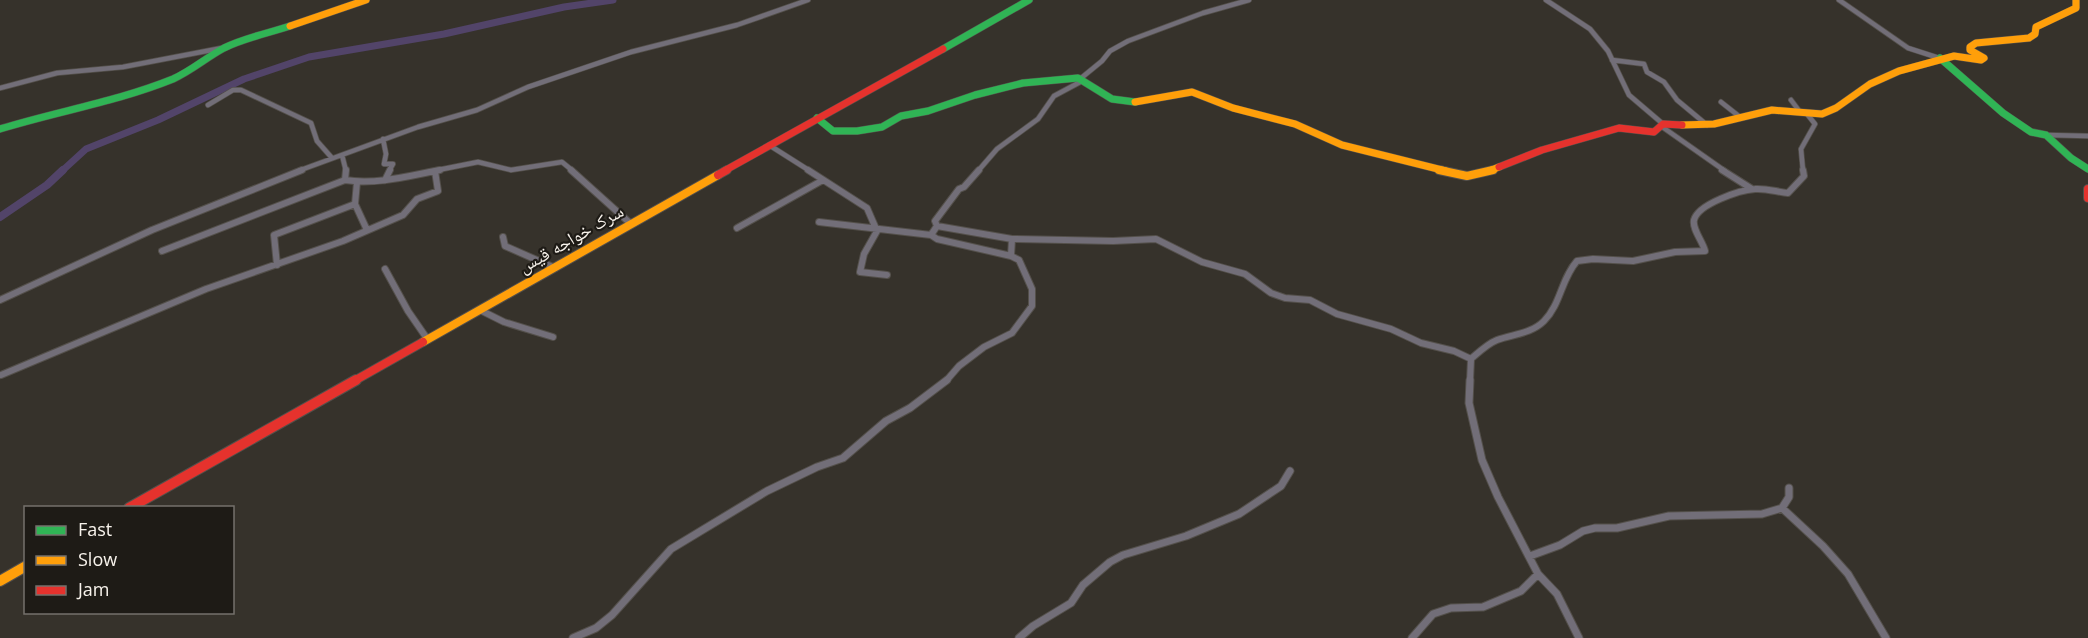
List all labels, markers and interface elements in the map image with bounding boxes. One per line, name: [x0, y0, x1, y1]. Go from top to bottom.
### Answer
street label: سرک خواجه قیس: [514, 198, 627, 278]
legend: [24, 506, 234, 614]
text: Fast: [78, 517, 112, 541]
text: Slow: [78, 547, 117, 571]
text: Jam: [76, 577, 110, 601]

